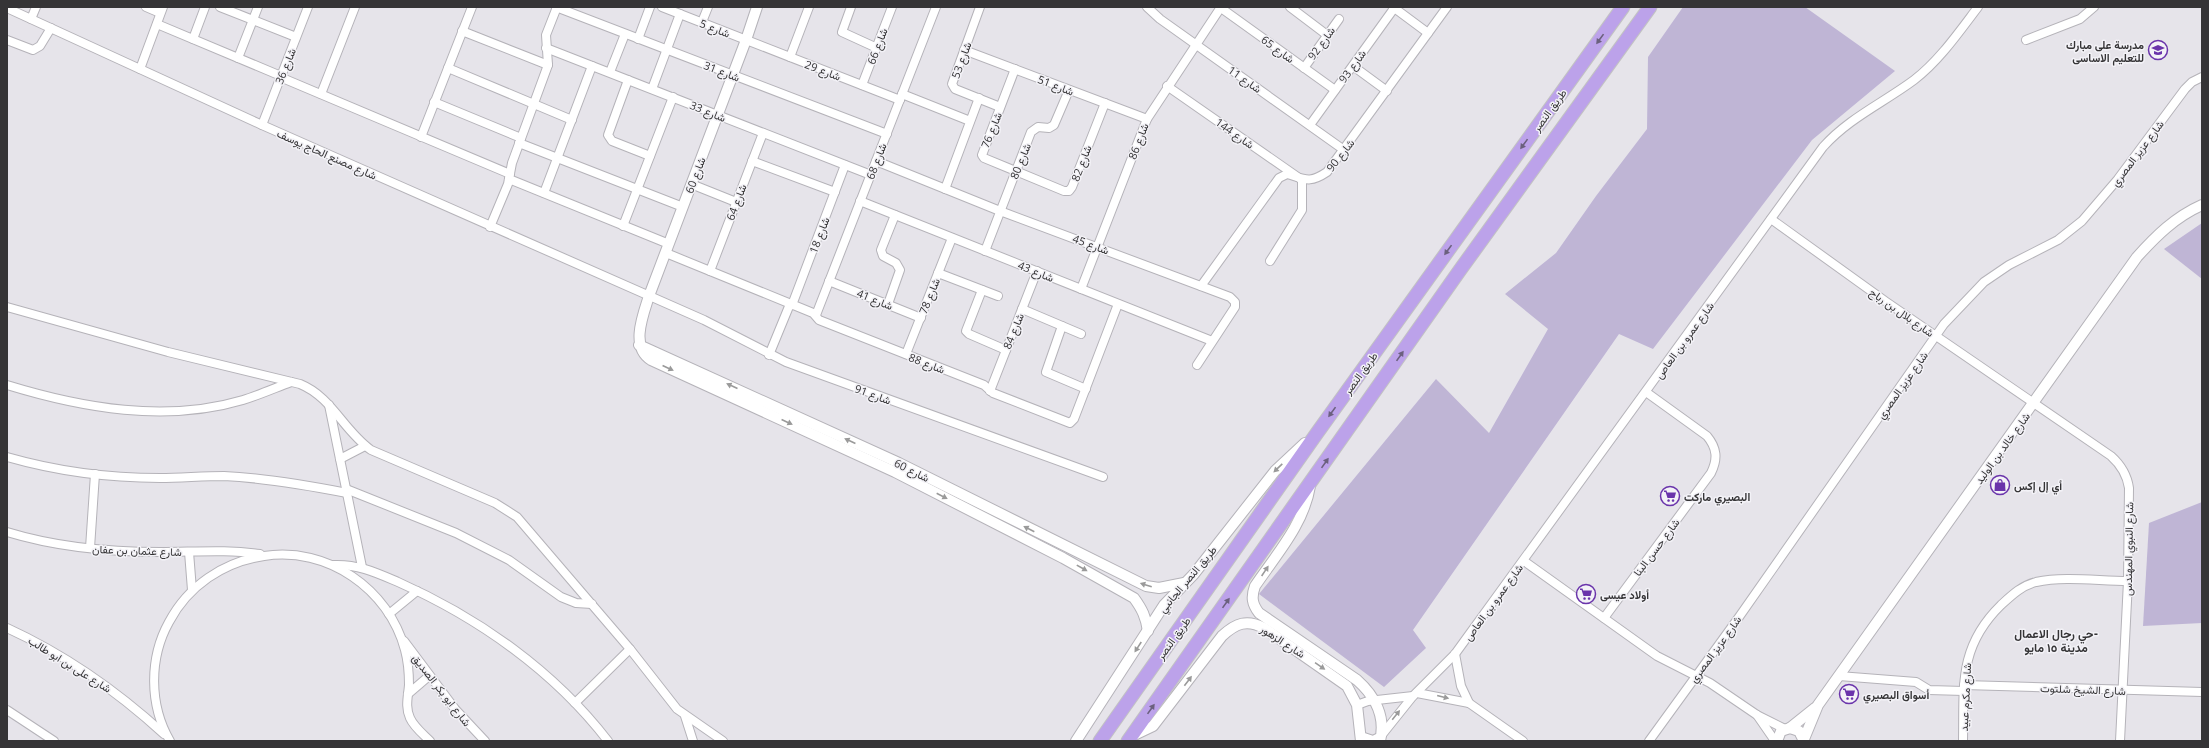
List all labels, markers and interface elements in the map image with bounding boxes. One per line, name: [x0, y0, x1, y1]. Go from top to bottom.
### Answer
street label: شارع 5: [697, 15, 733, 42]
street label: شارع 92: [1304, 23, 1339, 63]
street label: شارع 66: [863, 25, 892, 67]
street label: شارع 65: [1258, 32, 1298, 67]
one-way arrow: [1596, 33, 1604, 44]
place label: مدرسة على مبارك للتعليم الاساسى: [2066, 37, 2144, 66]
street label: شارع 53: [948, 39, 976, 81]
school or university icon: مدرسة على مبارك للتعليم الاساسى: [2147, 39, 2169, 61]
street label: شارع 36: [271, 45, 300, 87]
street label: شارع 93: [1335, 46, 1370, 86]
street label: شارع 29: [802, 56, 844, 85]
street label: شارع 31: [701, 57, 743, 86]
street label: شارع 11: [1225, 62, 1265, 97]
street label: شارع 51: [1035, 71, 1077, 100]
street label: طريق النصر: [1528, 86, 1570, 135]
street label: شارع 33: [687, 97, 729, 126]
street label: شارع 76: [977, 109, 1006, 151]
street label: شارع 144: [1212, 114, 1258, 153]
street label: شارع عزيز المصري: [2107, 117, 2169, 191]
street label: شارع 86: [1124, 120, 1153, 162]
street label: شارع مصنع الحاج يوسف: [274, 125, 379, 184]
street label: شارع 90: [1323, 135, 1358, 175]
one-way arrow: [1520, 139, 1528, 149]
street label: شارع 68: [862, 140, 891, 182]
street label: شارع 80: [1006, 140, 1035, 182]
street label: شارع 82: [1067, 142, 1096, 184]
street label: شارع 60: [681, 154, 710, 196]
street label: شارع 64: [722, 181, 751, 223]
street label: شارع 18: [805, 214, 834, 256]
street label: شارع 45: [1070, 231, 1112, 259]
one-way arrow: [1444, 244, 1452, 255]
street label: شارع 43: [1015, 257, 1057, 286]
street label: شارع 78: [915, 275, 944, 317]
street label: شارع بلال بن رباح: [1866, 284, 1938, 341]
street label: شارع 41: [854, 285, 896, 314]
street label: شارع عمرو بن العاص: [1651, 298, 1718, 382]
street label: شارع 84: [999, 310, 1028, 352]
street label: شارع عزيز المصري: [1873, 348, 1934, 424]
street label: شارع 88: [906, 349, 948, 378]
street label: طريق النصر: [1339, 349, 1381, 398]
one-way arrow: [1396, 351, 1404, 361]
one-way arrow: [663, 365, 674, 371]
street label: شارع 91: [852, 381, 894, 409]
one-way arrow: [726, 383, 737, 389]
one-way arrow: [1328, 407, 1336, 418]
street label: شارع خالد بن الوليد: [1971, 409, 2034, 487]
one-way arrow: [781, 419, 792, 425]
one-way arrow: [844, 438, 856, 444]
street label: شارع 60: [891, 455, 932, 486]
one-way arrow: [1321, 457, 1329, 468]
one-way arrow: [1273, 463, 1283, 473]
shop icon: أي إل إكس: [1989, 474, 2011, 496]
place label: أي إل إكس: [2014, 478, 2062, 495]
supermarket icon: البصيري ماركت: [1659, 485, 1681, 507]
place label: البصيري ماركت: [1684, 489, 1750, 506]
one-way arrow: [936, 493, 948, 499]
street label: شارع النبوي المهندس: [2120, 502, 2139, 596]
street label: شارع حسن البنا: [1629, 515, 1684, 579]
one-way arrow: [1023, 526, 1035, 532]
street label: شارع عثمان بن عفان: [92, 541, 182, 560]
street label: طريق النصر الجانبي: [1154, 542, 1222, 618]
street label: شارع عمرو بن العاص: [1460, 560, 1527, 644]
one-way arrow: [1076, 565, 1088, 572]
one-way arrow: [1261, 566, 1269, 576]
one-way arrow: [1140, 582, 1152, 588]
supermarket icon: أولاد عيسى: [1575, 583, 1597, 605]
place label: أولاد عيسى: [1600, 587, 1649, 602]
one-way arrow: [1222, 598, 1230, 608]
street label: شارع عزيز المصري: [1686, 612, 1747, 687]
street label: طريق النصر: [1152, 614, 1194, 663]
street label: شارع الزهور: [1256, 620, 1308, 662]
district label: حي رجال الاعمال- مدينة ١٥ مايو: [2014, 625, 2098, 656]
street label: شارع على بن ابو طالب: [25, 632, 115, 697]
one-way arrow: [1135, 642, 1142, 653]
street label: شارع ابو بكر الصديق: [408, 651, 475, 730]
street label: شارع مكرم عبيد: [1956, 662, 1975, 732]
one-way arrow: [1315, 663, 1326, 670]
one-way arrow: [1184, 675, 1192, 686]
street label: شارع الشيخ شلتوت: [2040, 680, 2126, 699]
supermarket icon: أسواق البصيري: [1838, 683, 1860, 705]
place label: أسواق البصيري: [1863, 687, 1929, 704]
one-way arrow: [1437, 694, 1449, 700]
one-way arrow: [1147, 704, 1155, 714]
one-way arrow: [1392, 710, 1401, 721]

